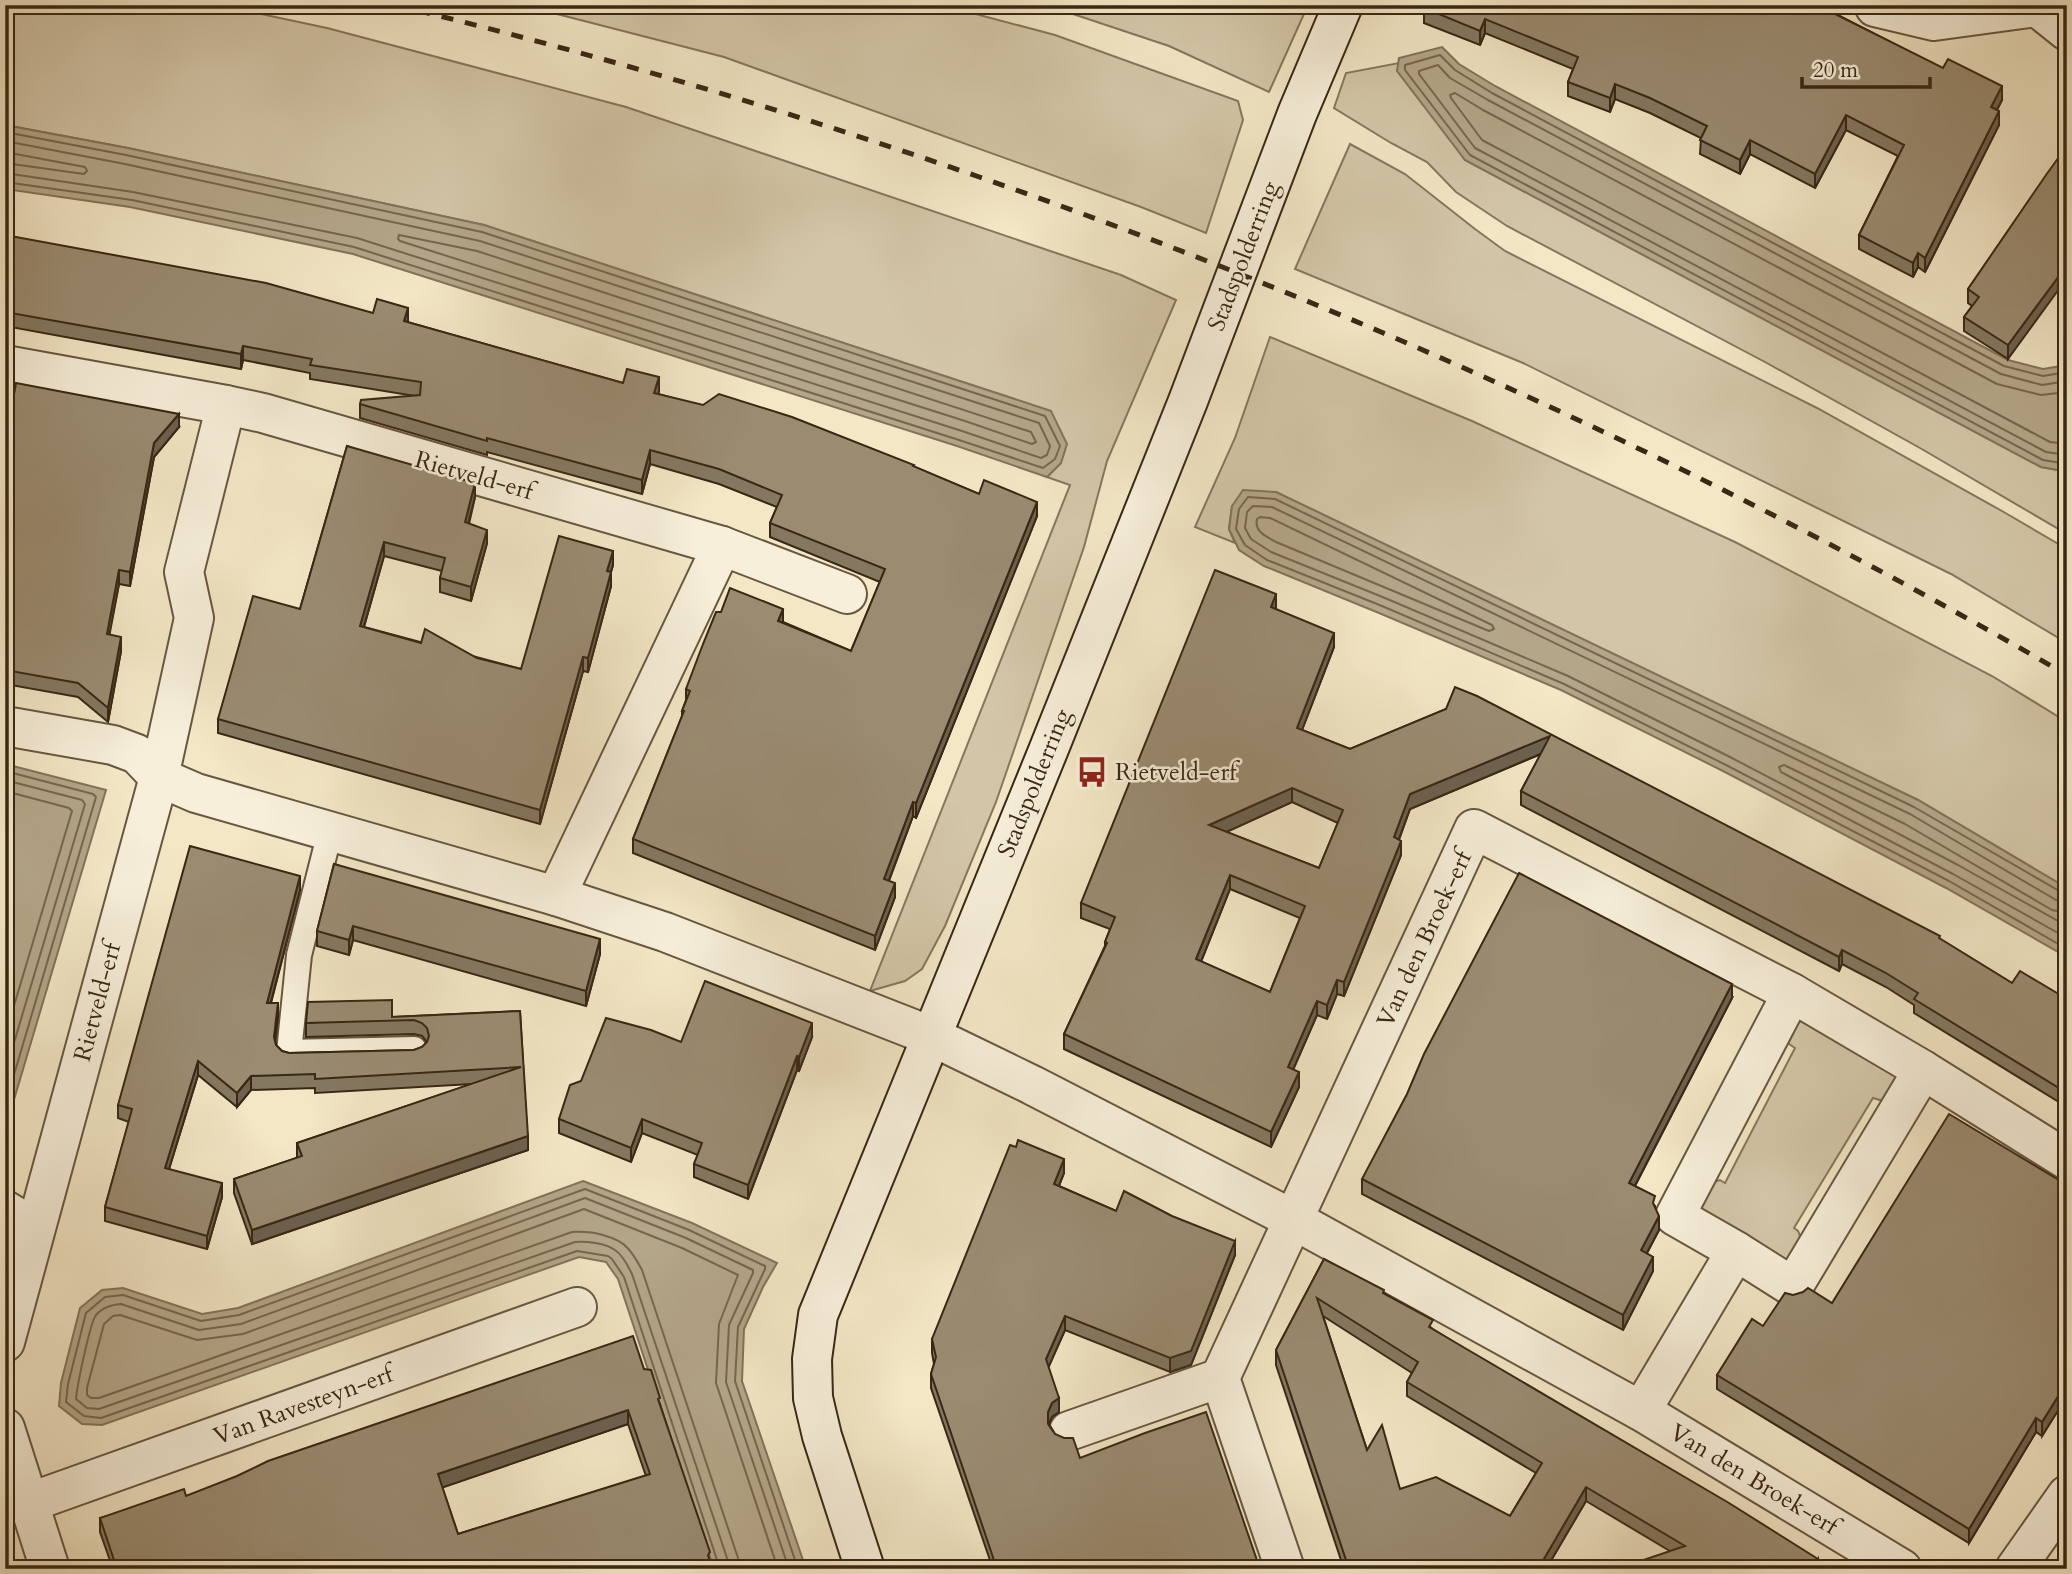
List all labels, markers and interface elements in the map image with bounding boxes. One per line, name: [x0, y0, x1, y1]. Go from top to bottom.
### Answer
scale bar: [1802, 46, 1930, 90]
text: 20 m: [1813, 56, 1858, 85]
street label: Stadspolderring: [1200, 176, 1287, 336]
street label: Rietveld-erf: [411, 443, 540, 509]
street label: Stadspolderring: [990, 703, 1079, 862]
bus stop icon: Rietveld-erf: [1075, 755, 1109, 789]
place label: Rietveld-erf: [1115, 756, 1240, 789]
street label: Van den Broek-erf: [1369, 842, 1481, 1033]
street label: Rietveld-erf: [66, 936, 130, 1065]
street label: Van Ravesteyn-erf: [209, 1356, 401, 1453]
street label: Van den Broek-erf: [1663, 1416, 1847, 1545]

